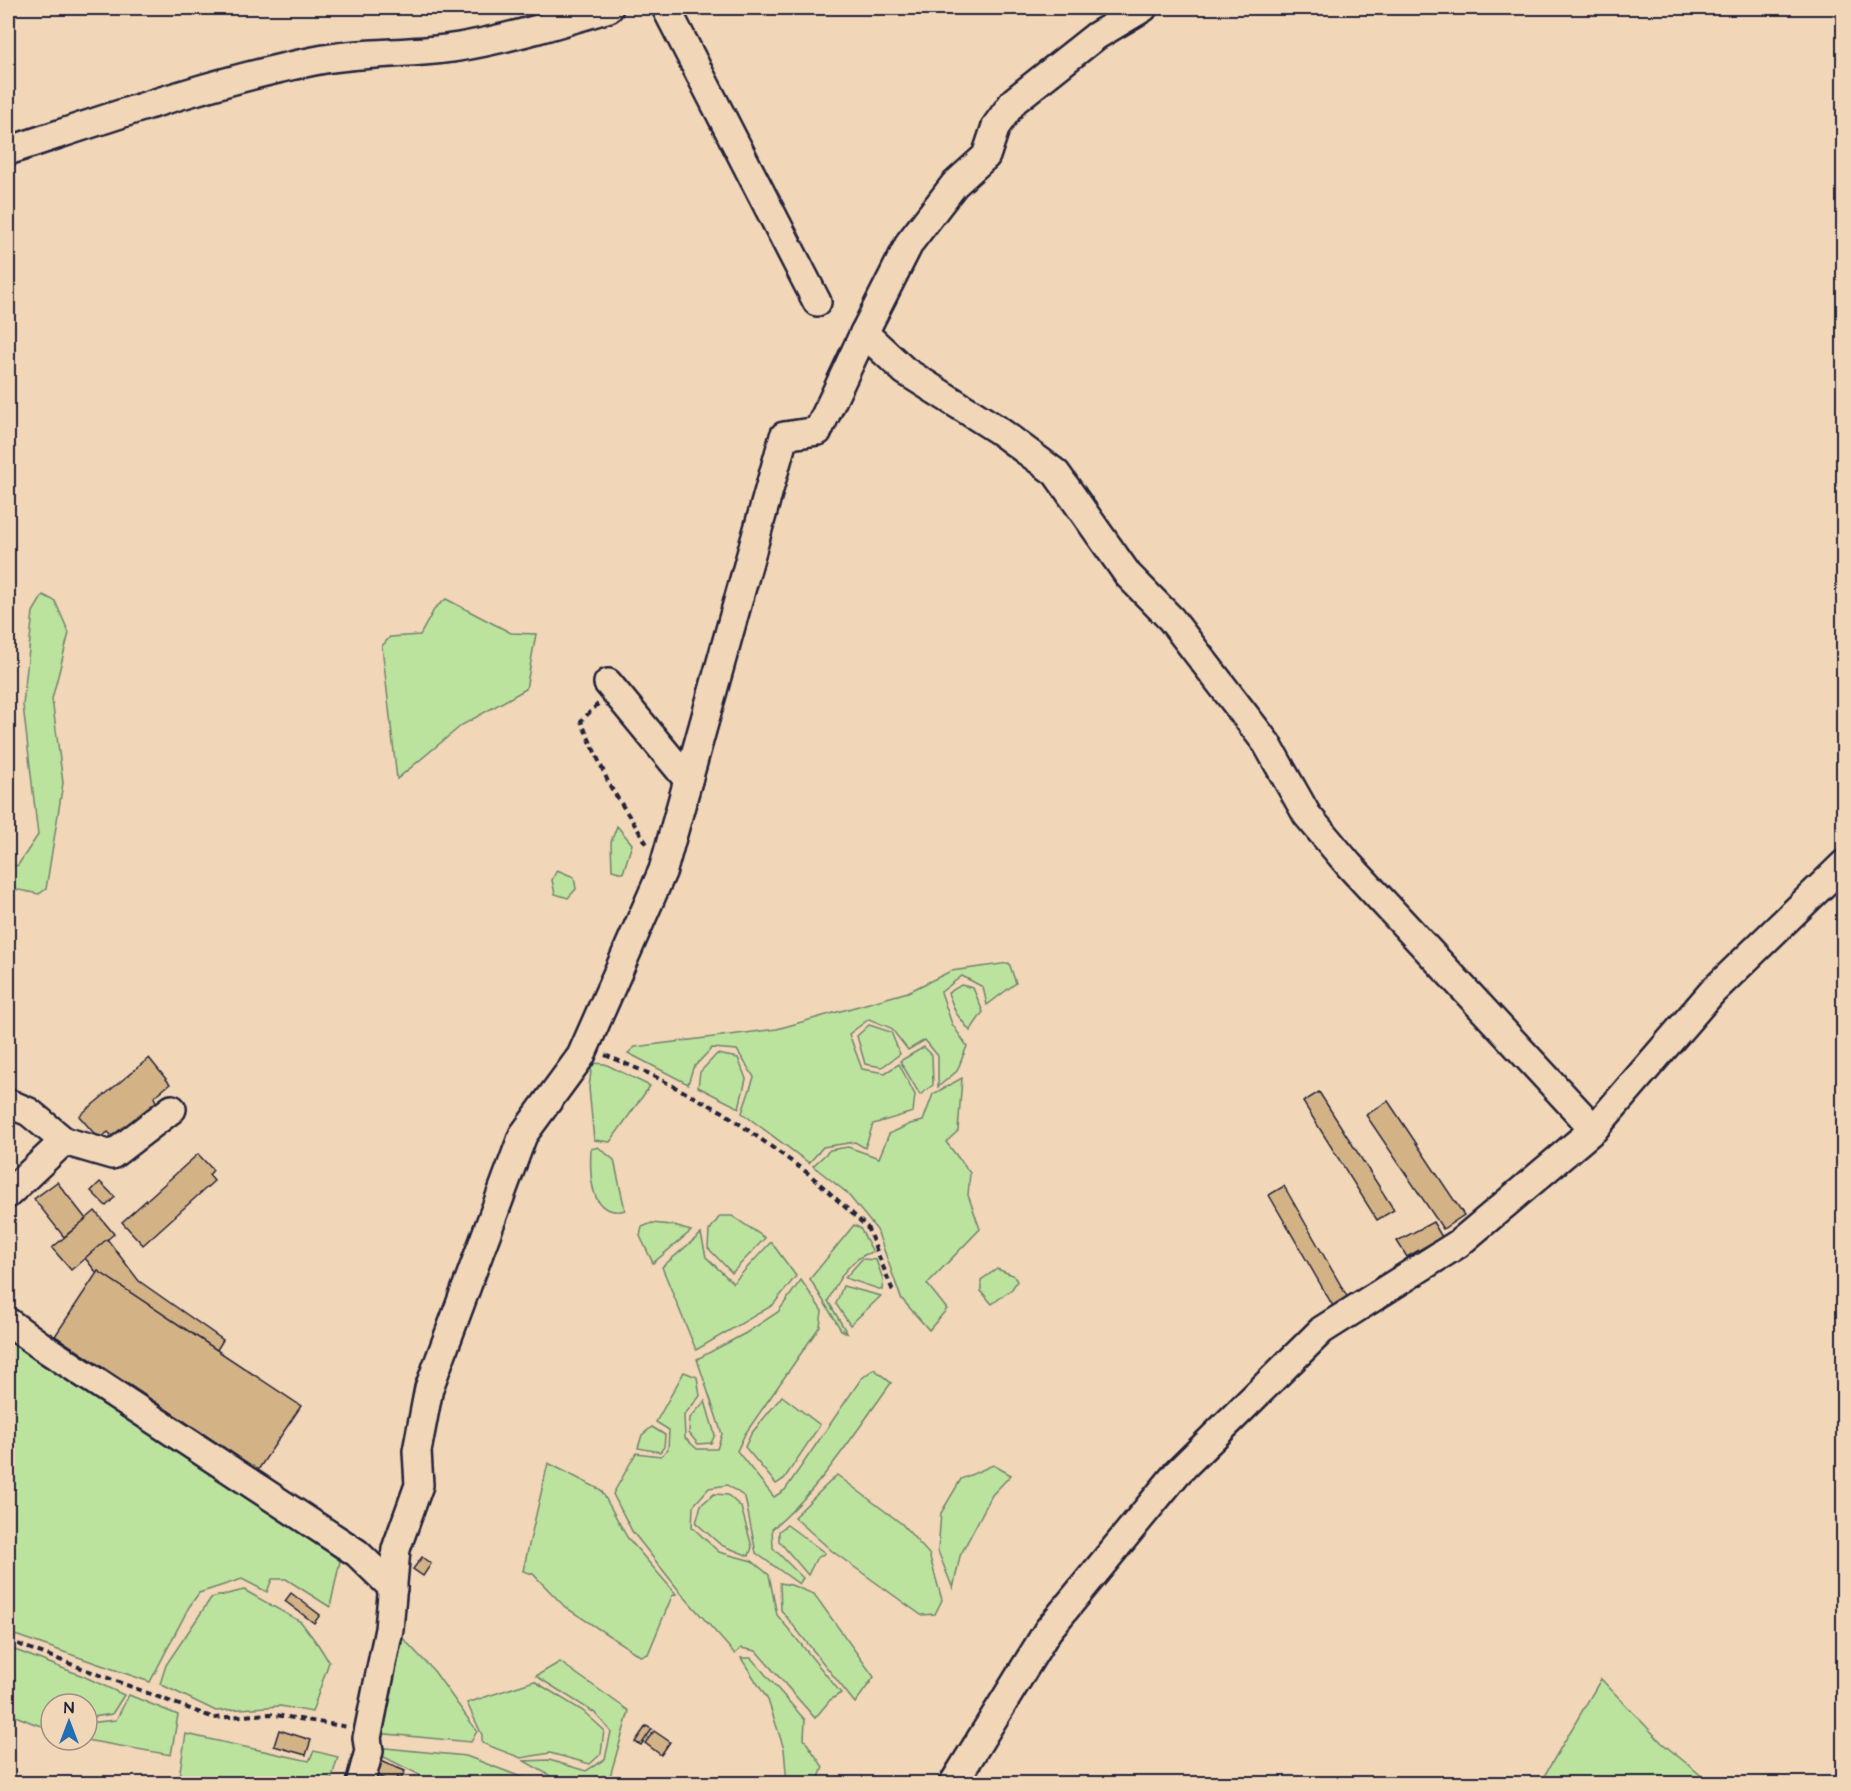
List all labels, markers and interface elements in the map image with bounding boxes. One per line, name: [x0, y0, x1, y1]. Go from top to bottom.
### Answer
north arrow: [39, 1692, 99, 1752]
text: N: [64, 1697, 74, 1719]

